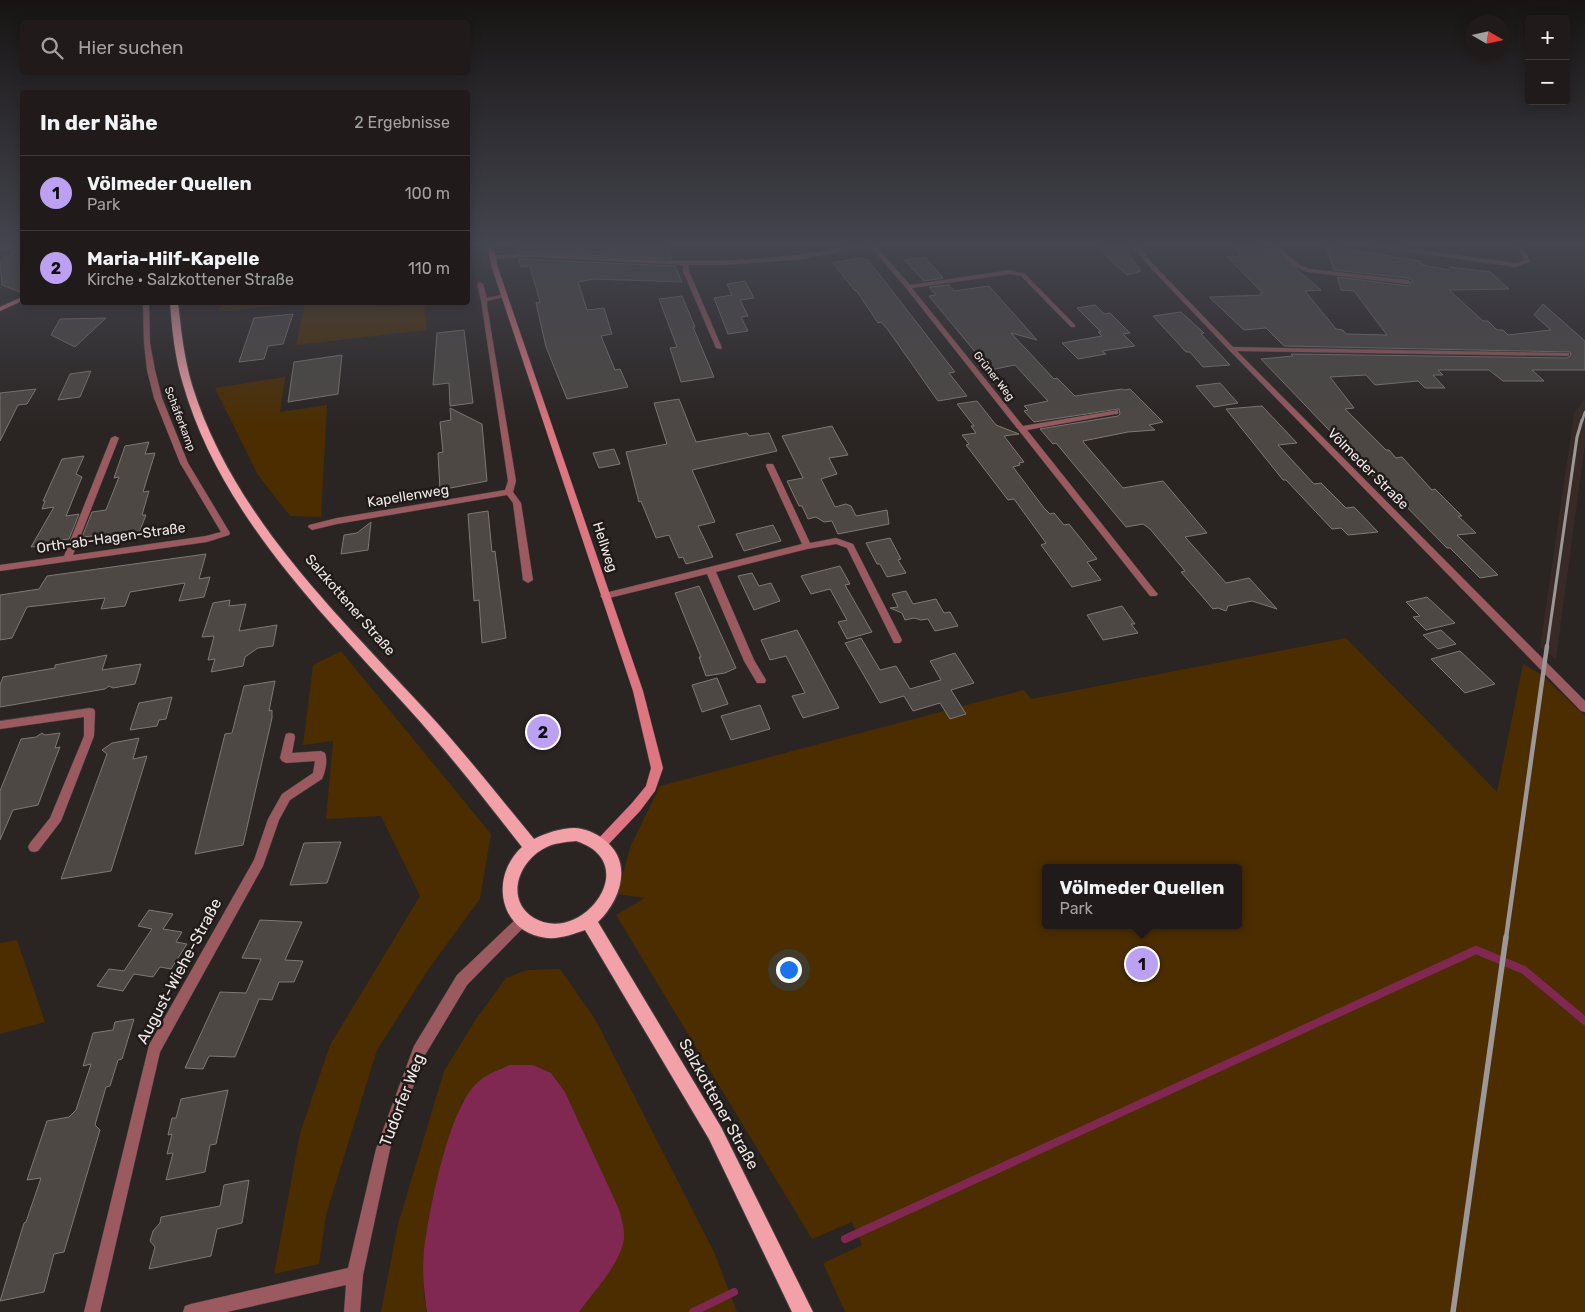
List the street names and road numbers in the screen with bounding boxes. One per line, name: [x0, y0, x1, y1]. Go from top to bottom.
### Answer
street label: Grüner Weg: [971, 349, 1017, 403]
street label: Schäferkamp: [162, 385, 198, 453]
street label: Völmeder Straße: [1324, 425, 1412, 513]
street label: Kapellenweg: [366, 481, 450, 511]
street label: Orth-ab-Hagen-Straße: [35, 519, 187, 557]
street label: Hellweg: [589, 520, 621, 574]
street label: Salzkottener Straße: [301, 551, 399, 659]
street label: August-Wiehe-Straße: [133, 895, 226, 1047]
street label: Salzkottener Straße: [675, 1035, 763, 1173]
street label: Tudorfer Weg: [376, 1051, 428, 1149]

